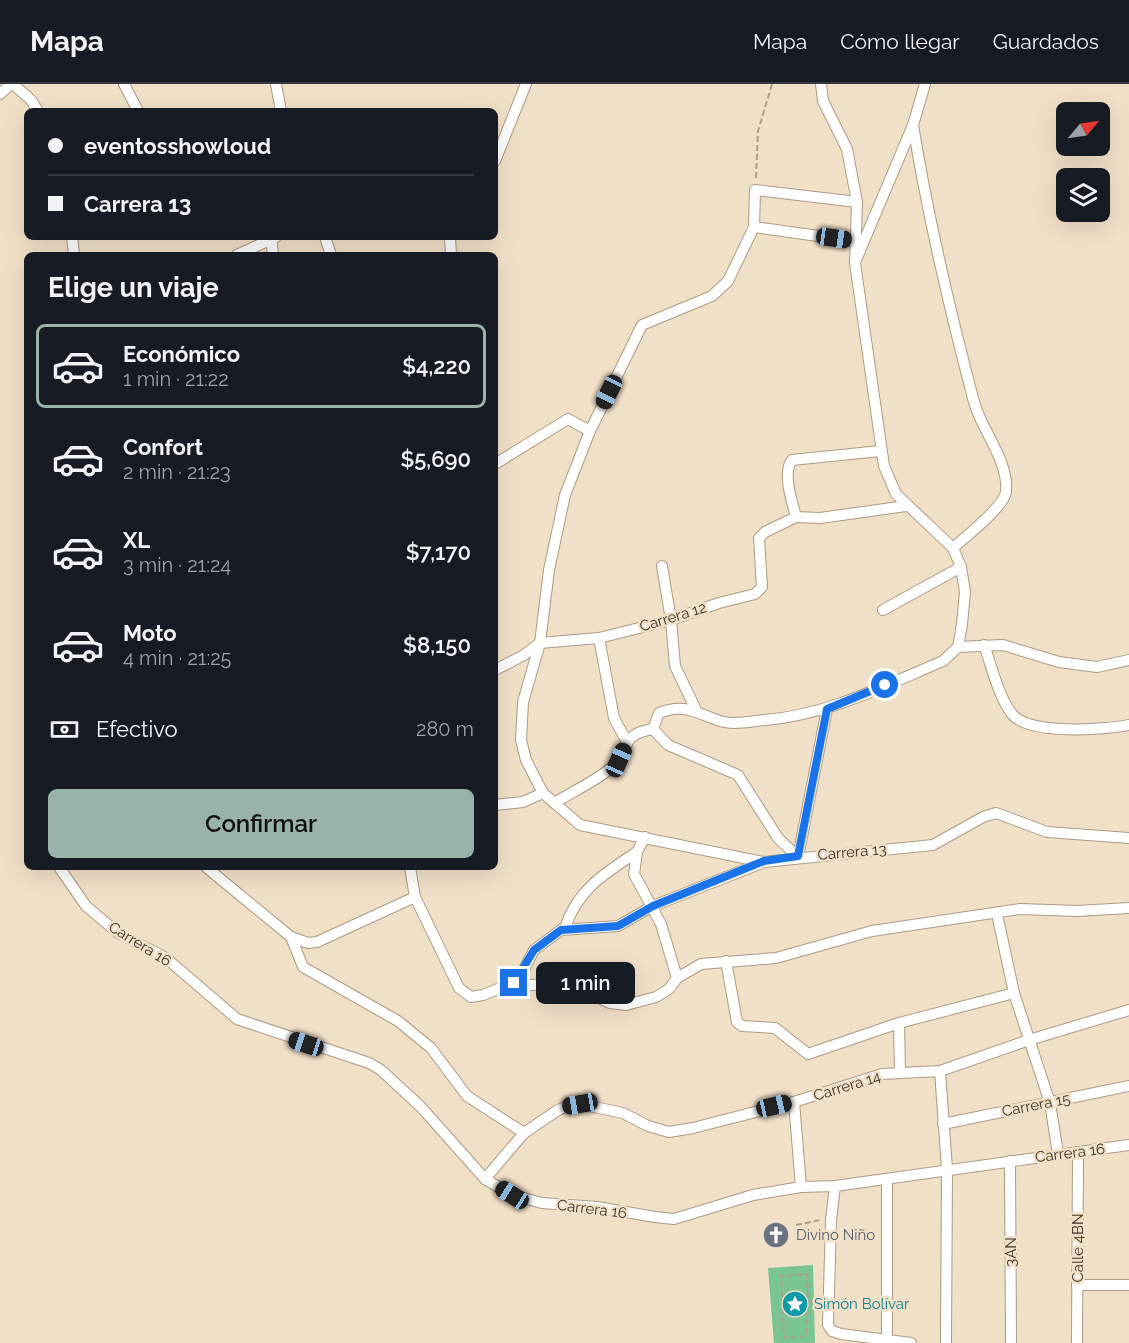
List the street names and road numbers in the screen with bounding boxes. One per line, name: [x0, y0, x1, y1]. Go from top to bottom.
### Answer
street label: Carrera 12: [637, 598, 709, 636]
street label: Carrera 13: [817, 840, 887, 864]
street label: Carrera 16: [105, 918, 175, 970]
street label: Carrera 14: [811, 1067, 883, 1105]
street label: Carrera 15: [1000, 1090, 1072, 1120]
street label: Carrera 16: [1034, 1140, 1106, 1166]
street label: Carrera 16: [556, 1196, 628, 1222]
street label: Calle 4BN: [1069, 1213, 1087, 1283]
street label: 3AN: [1002, 1237, 1020, 1267]

